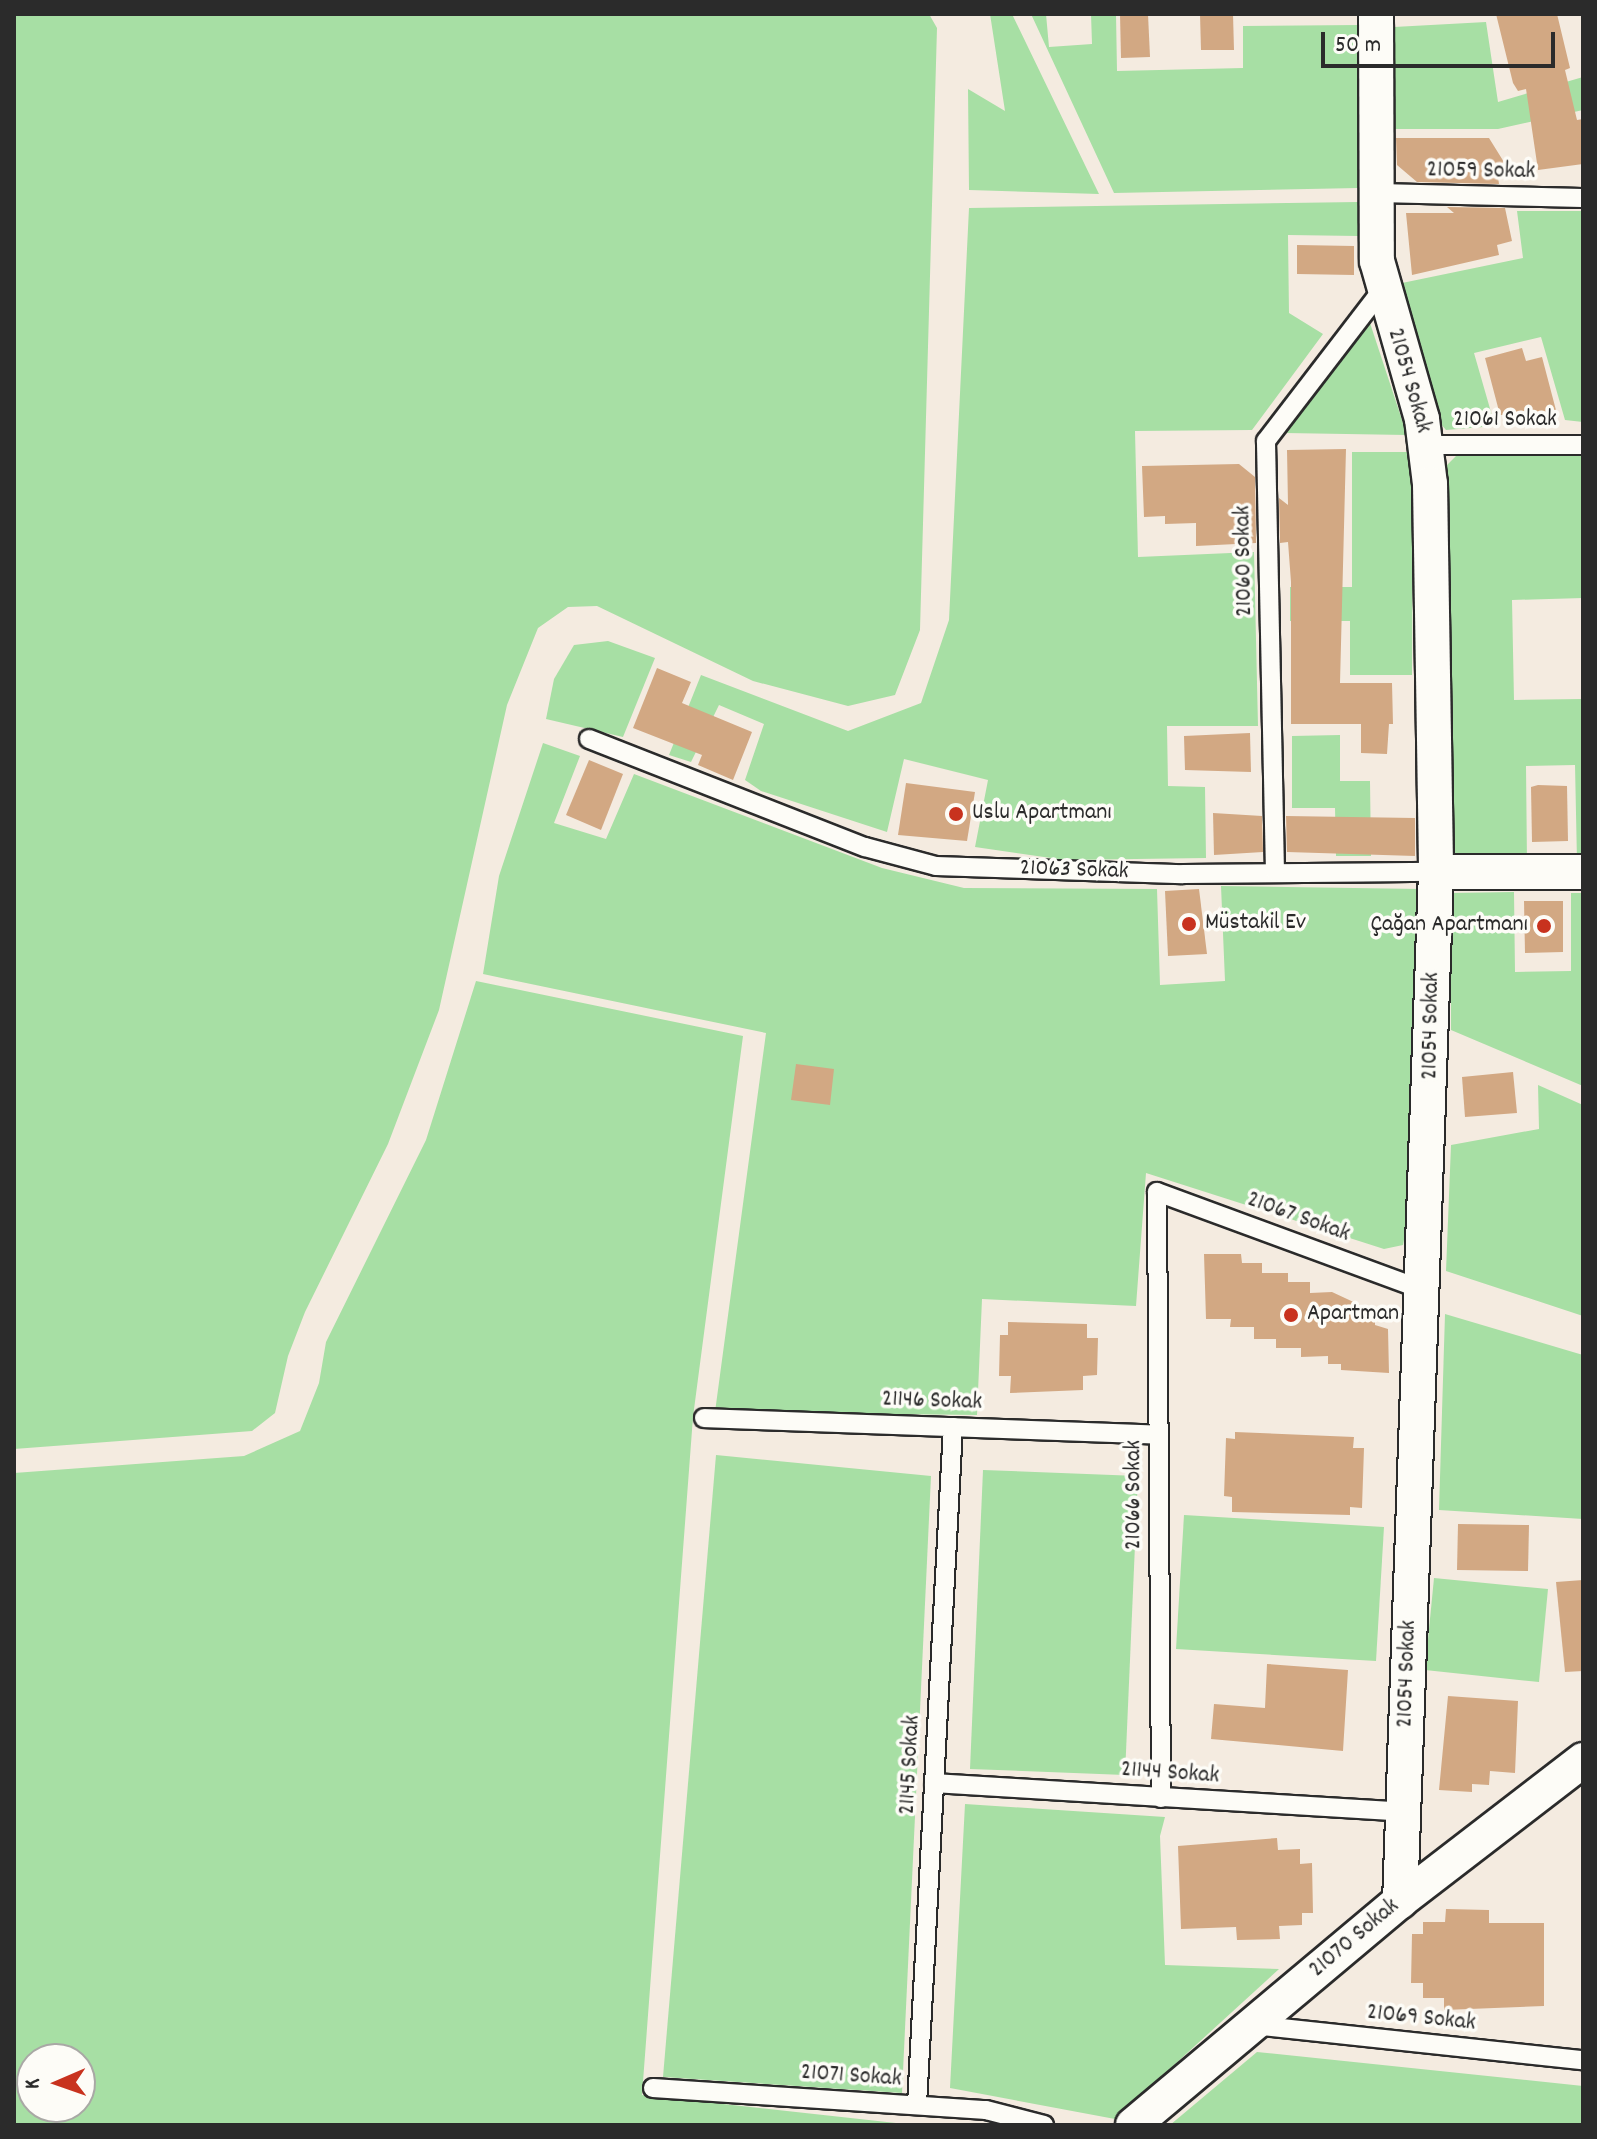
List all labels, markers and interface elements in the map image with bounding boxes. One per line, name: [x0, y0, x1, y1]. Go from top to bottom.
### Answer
scale bar: [1325, 16, 1559, 66]
text: 50 m: [1335, 29, 1381, 63]
street label: 21059 Sokak: [1426, 157, 1536, 187]
street label: 21054 Sokak: [1379, 325, 1437, 437]
street label: 21061 Sokak: [1453, 407, 1557, 435]
street label: 21060 Sokak: [1230, 505, 1260, 617]
place label: Uslu Apartmanı: [972, 800, 1112, 828]
marker: Uslu Apartmanı: [947, 805, 965, 823]
street label: 21063 Sokak: [1019, 855, 1129, 887]
place label: Müstakil Ev: [1205, 910, 1306, 938]
place label: Çağan Apartmanı: [1371, 912, 1528, 940]
marker: Müstakil Ev: [1180, 915, 1198, 933]
marker: Çağan Apartmanı: [1535, 917, 1553, 935]
street label: 21054 Sokak: [1417, 972, 1447, 1080]
street label: 21067 Sokak: [1243, 1186, 1353, 1250]
place label: Apartman: [1307, 1301, 1399, 1329]
marker: Apartman: [1282, 1306, 1300, 1324]
street label: 21146 Sokak: [881, 1386, 983, 1418]
street label: 21066 Sokak: [1121, 1440, 1149, 1550]
street label: 21054 Sokak: [1392, 1620, 1424, 1728]
street label: 21145 Sokak: [894, 1714, 928, 1816]
street label: 21144 Sokak: [1120, 1756, 1220, 1792]
street label: 21070 Sokak: [1304, 1893, 1406, 1985]
street label: 21069 Sokak: [1365, 1999, 1477, 2039]
north arrow: [16, 2043, 96, 2123]
street label: 21071 Sokak: [800, 2059, 902, 2095]
text: K: [18, 2078, 49, 2089]

